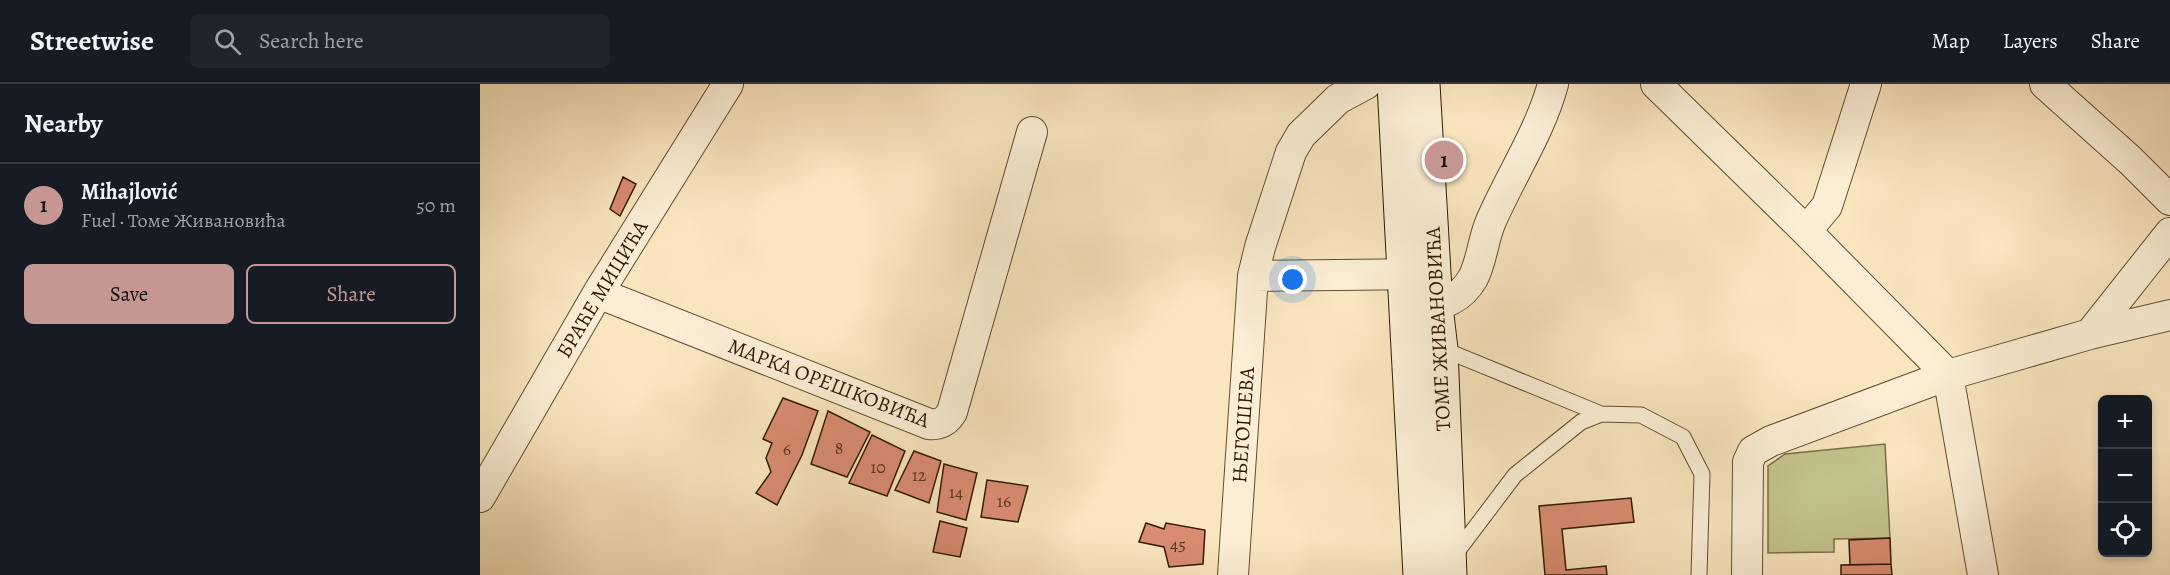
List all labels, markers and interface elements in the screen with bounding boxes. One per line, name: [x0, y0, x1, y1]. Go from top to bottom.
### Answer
search box: [190, 14, 610, 68]
text: Streetwise: [30, 22, 154, 60]
icon: search: [211, 25, 244, 58]
text: Search here: [259, 26, 364, 56]
text: Map: [1931, 27, 1970, 55]
text: Layers: [2003, 27, 2058, 55]
text: Share: [2091, 27, 2140, 55]
text: Nearby: [24, 106, 103, 141]
pin: 1: [1424, 138, 1464, 182]
text: Mihajlović: [81, 177, 177, 207]
text: 1: [40, 192, 47, 219]
text: 50 m: [416, 192, 456, 219]
text: Fuel · Томе Живановића: [81, 207, 286, 234]
street label: БРАЋЕ МИЦИЋА: [550, 214, 655, 363]
street label: ТОМЕ ЖИВАНОВИЋА: [1419, 225, 1457, 432]
button: Save: [24, 264, 234, 324]
button: Share: [246, 264, 456, 324]
your location: [1278, 265, 1307, 294]
street label: МАРКА ОРЕШКОВИЋА: [724, 332, 934, 435]
street label: ЊЕГОШЕВА: [1225, 365, 1261, 484]
map controls: [2098, 395, 2152, 557]
button: +: [2098, 395, 2152, 449]
house number: 8: [835, 436, 843, 460]
house number: 6: [783, 437, 791, 461]
button: −: [2098, 449, 2152, 503]
house number: 10: [870, 455, 886, 479]
house number: 12: [912, 463, 927, 487]
house number: 14: [949, 480, 963, 504]
house number: 16: [997, 489, 1011, 513]
button: locate: [2098, 503, 2152, 557]
house number: 45: [1170, 532, 1186, 556]

